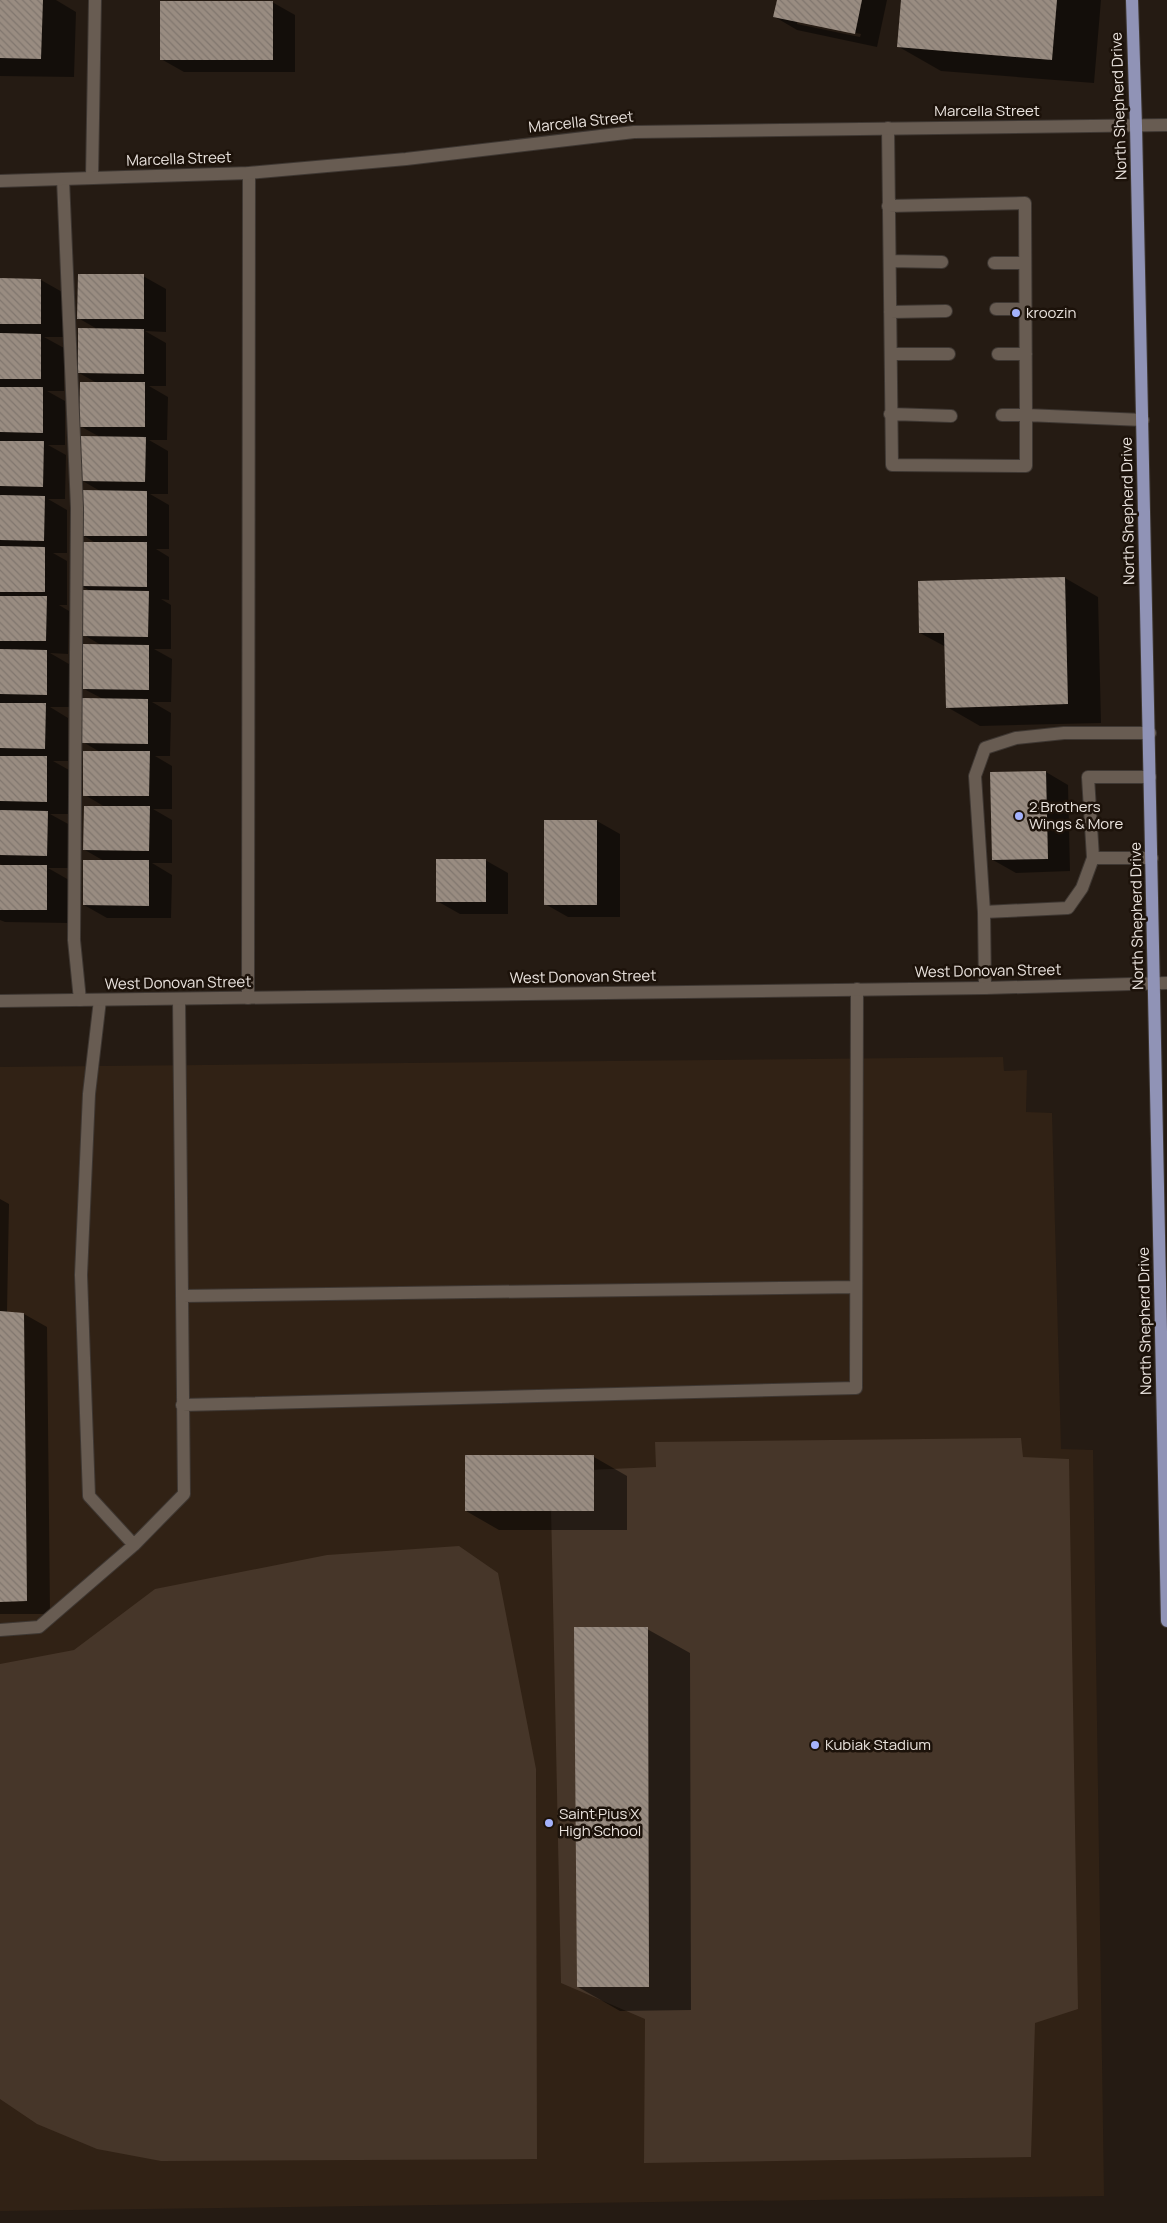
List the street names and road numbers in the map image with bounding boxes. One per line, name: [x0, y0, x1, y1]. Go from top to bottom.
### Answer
street label: North Shepherd Drive: [1105, 31, 1132, 180]
street label: Marcella Street: [934, 100, 1040, 121]
street label: Marcella Street: [527, 106, 634, 137]
street label: Marcella Street: [126, 146, 232, 171]
street label: North Shepherd Drive: [1116, 437, 1139, 585]
street label: North Shepherd Drive: [1125, 842, 1148, 990]
street label: West Donovan Street: [914, 959, 1061, 982]
street label: West Donovan Street: [509, 965, 656, 988]
street label: West Donovan Street: [104, 971, 251, 994]
street label: North Shepherd Drive: [1133, 1247, 1156, 1395]

